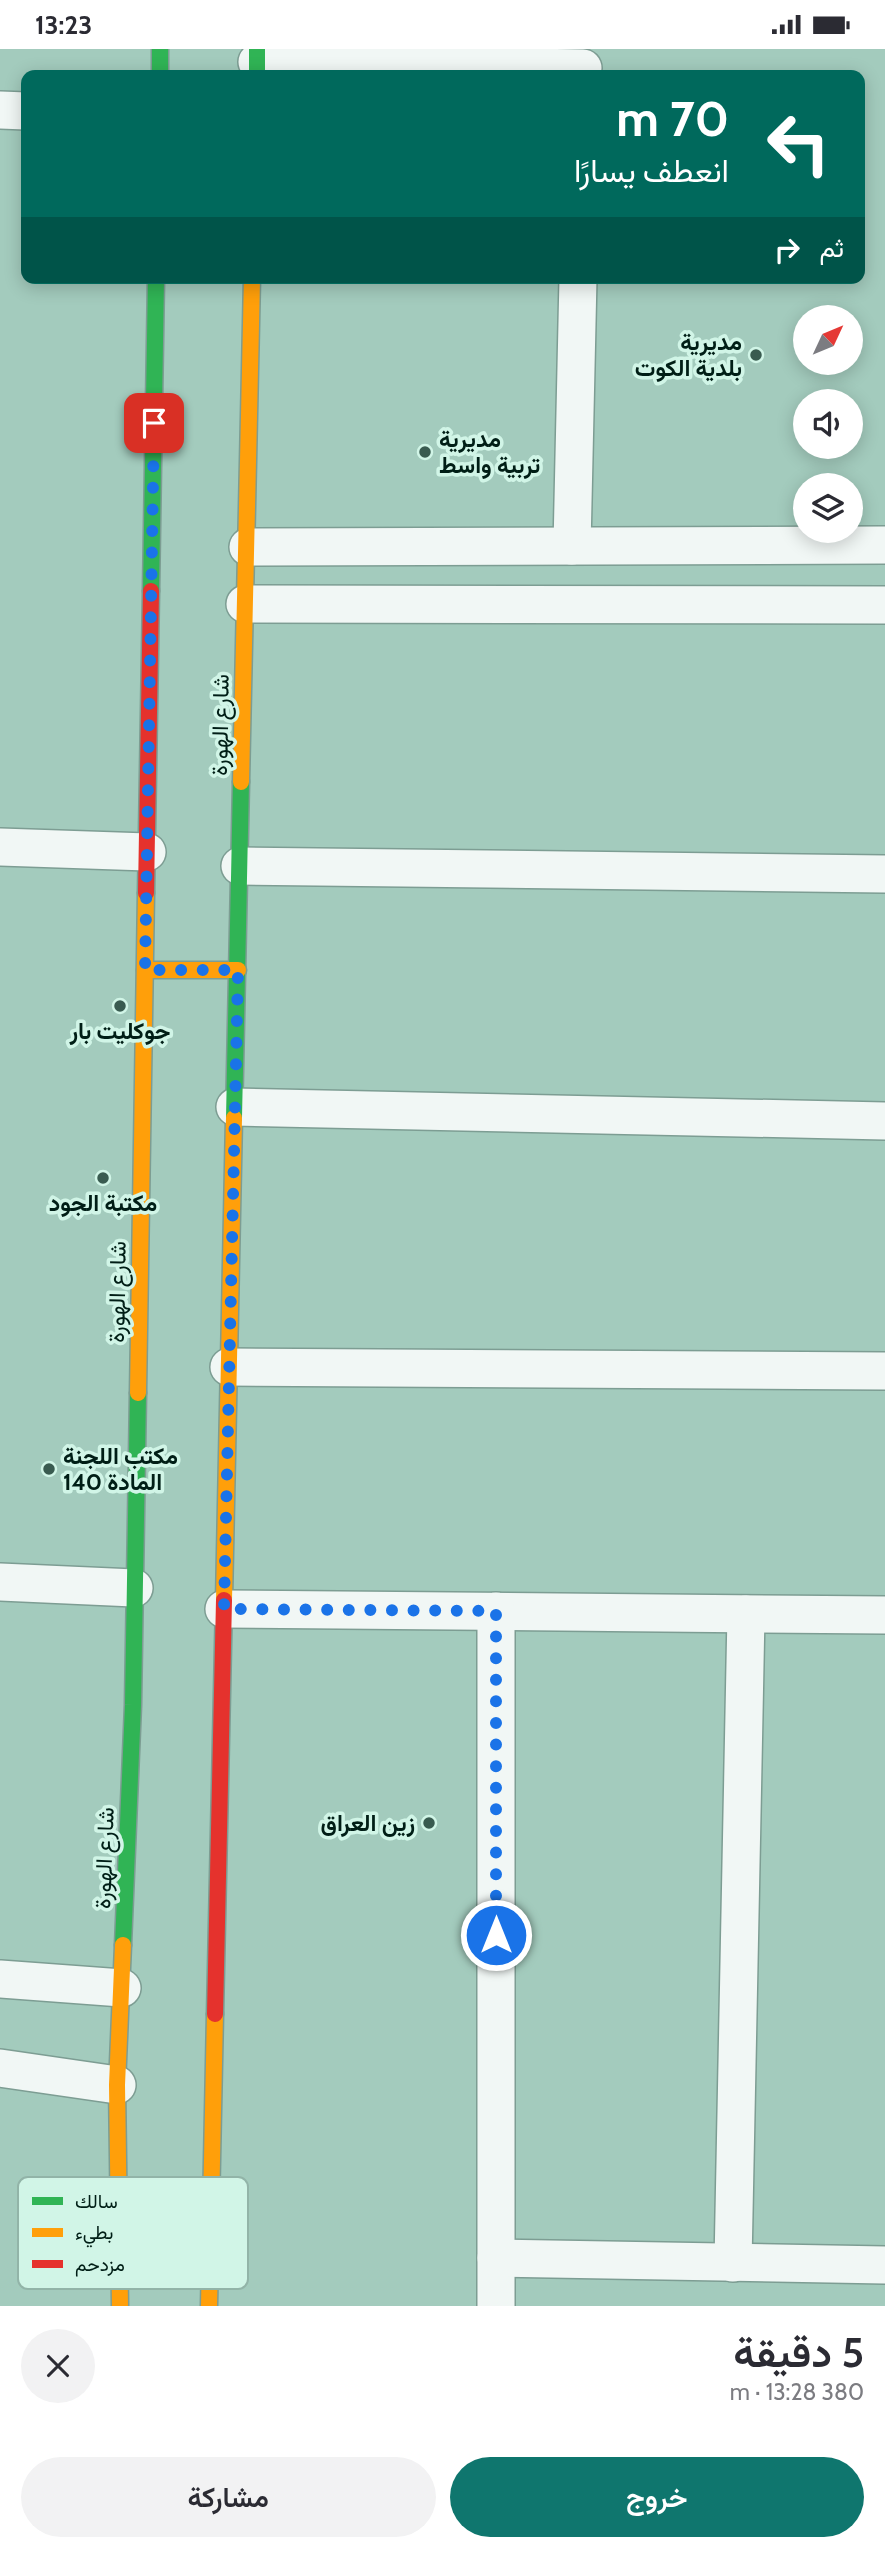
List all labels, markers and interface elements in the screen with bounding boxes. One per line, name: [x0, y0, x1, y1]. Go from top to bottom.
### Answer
text: 13:23: [35, 9, 92, 41]
text: 70 m: [616, 89, 729, 148]
icon: left: [753, 98, 844, 189]
text: انعطف يسارًا: [574, 151, 729, 190]
icon: right: [768, 231, 806, 269]
text: ثم: [820, 232, 844, 264]
north arrow: [793, 305, 863, 375]
map controls: [793, 305, 863, 543]
place label: مديرية بلدية الكوت: [635, 328, 742, 383]
marker: مديرية بلدية الكوت: [748, 347, 764, 363]
button: sound: [793, 389, 863, 459]
pin: [124, 393, 184, 453]
icon: arrive: [135, 404, 173, 442]
place label: مديرية تربية واسط: [439, 425, 540, 480]
marker: مديرية تربية واسط: [417, 444, 433, 460]
button: layers: [793, 473, 863, 543]
street label: شارع الهورة: [205, 674, 237, 776]
marker: جوكليت بار: [112, 998, 128, 1014]
place label: جوكليت بار: [69, 1017, 170, 1046]
marker: مكتبة الجود: [95, 1170, 111, 1186]
place label: مكتبة الجود: [49, 1189, 157, 1218]
street label: شارع الهورة: [102, 1241, 134, 1343]
place label: مكتب اللجنة المادة 140: [63, 1442, 178, 1496]
marker: مكتب اللجنة المادة 140: [41, 1461, 57, 1477]
street label: شارع الهورة: [88, 1807, 122, 1909]
place label: زين العراق: [321, 1809, 415, 1838]
marker: زين العراق: [421, 1815, 437, 1831]
position arrow: [459, 1898, 533, 1972]
legend: [18, 2177, 248, 2289]
text: سالك: [75, 2190, 118, 2213]
text: بطيء: [75, 2221, 113, 2248]
text: مزدحم: [75, 2253, 125, 2277]
text: 5 دقيقة: [733, 2326, 864, 2378]
button: close: [21, 2329, 95, 2403]
text: 380 m · 13:28: [730, 2378, 864, 2406]
button: مشاركة: [21, 2457, 436, 2537]
button: خروج: [450, 2457, 864, 2537]

